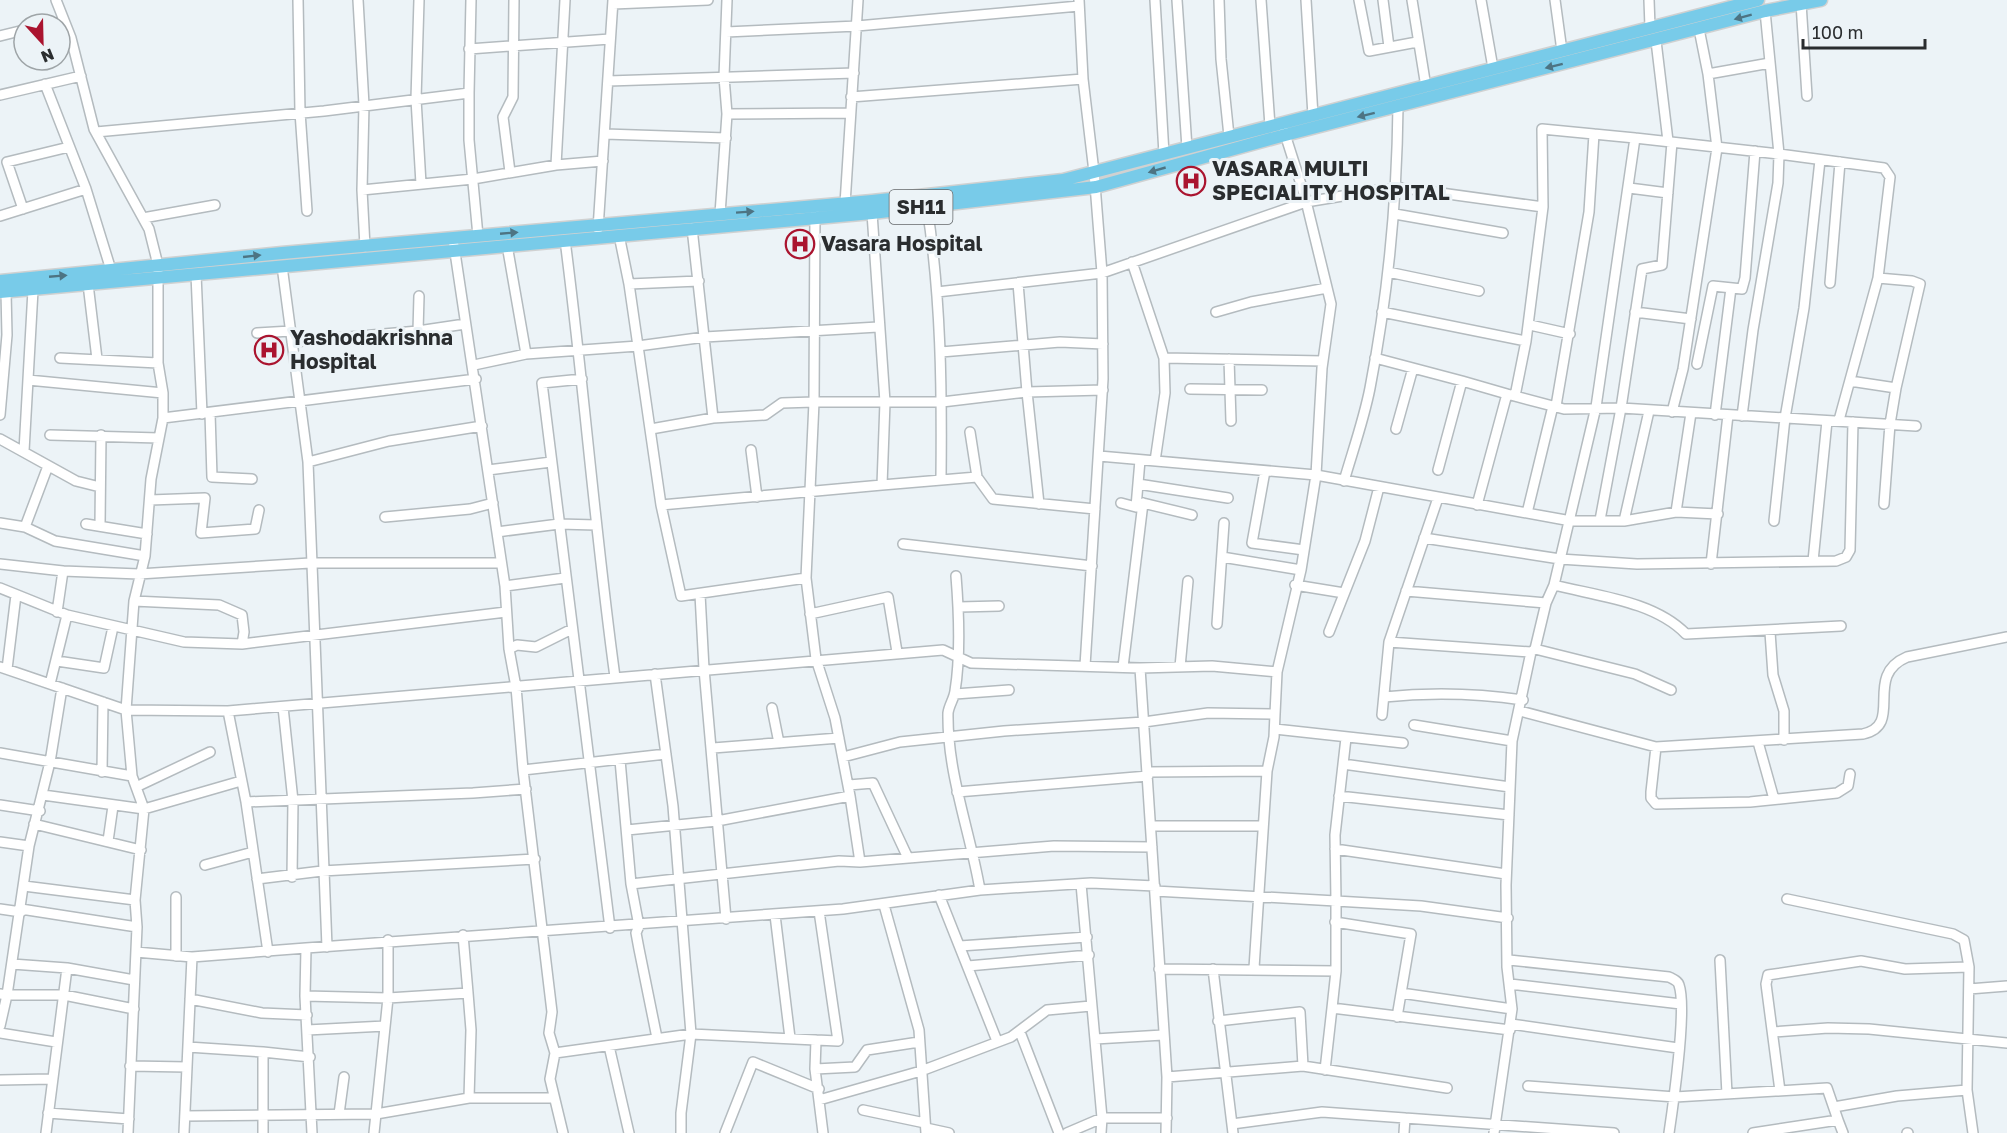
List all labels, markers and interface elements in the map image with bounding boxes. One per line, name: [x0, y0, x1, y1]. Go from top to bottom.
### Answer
north arrow: [12, 12, 72, 72]
one-way arrow: [1734, 12, 1752, 22]
scale bar: [1803, 12, 1924, 50]
text: 100 m: [1812, 21, 1863, 43]
text: N: [38, 44, 57, 67]
one-way arrow: [1545, 62, 1564, 72]
one-way arrow: [1356, 110, 1375, 120]
place label: VASARA MULTI SPECIALITY HOSPITAL: [1212, 155, 1450, 205]
hospital icon: VASARA MULTI SPECIALITY HOSPITAL: [1175, 165, 1207, 197]
one-way arrow: [1148, 166, 1166, 175]
road number: SH11: [890, 190, 952, 224]
one-way arrow: [736, 207, 755, 217]
one-way arrow: [500, 228, 519, 238]
hospital icon: Vasara Hospital: [784, 228, 816, 260]
place label: Vasara Hospital: [821, 230, 983, 256]
one-way arrow: [243, 251, 262, 261]
one-way arrow: [49, 271, 68, 281]
place label: Yashodakrishna Hospital: [290, 324, 453, 374]
hospital icon: Yashodakrishna Hospital: [253, 334, 285, 366]

